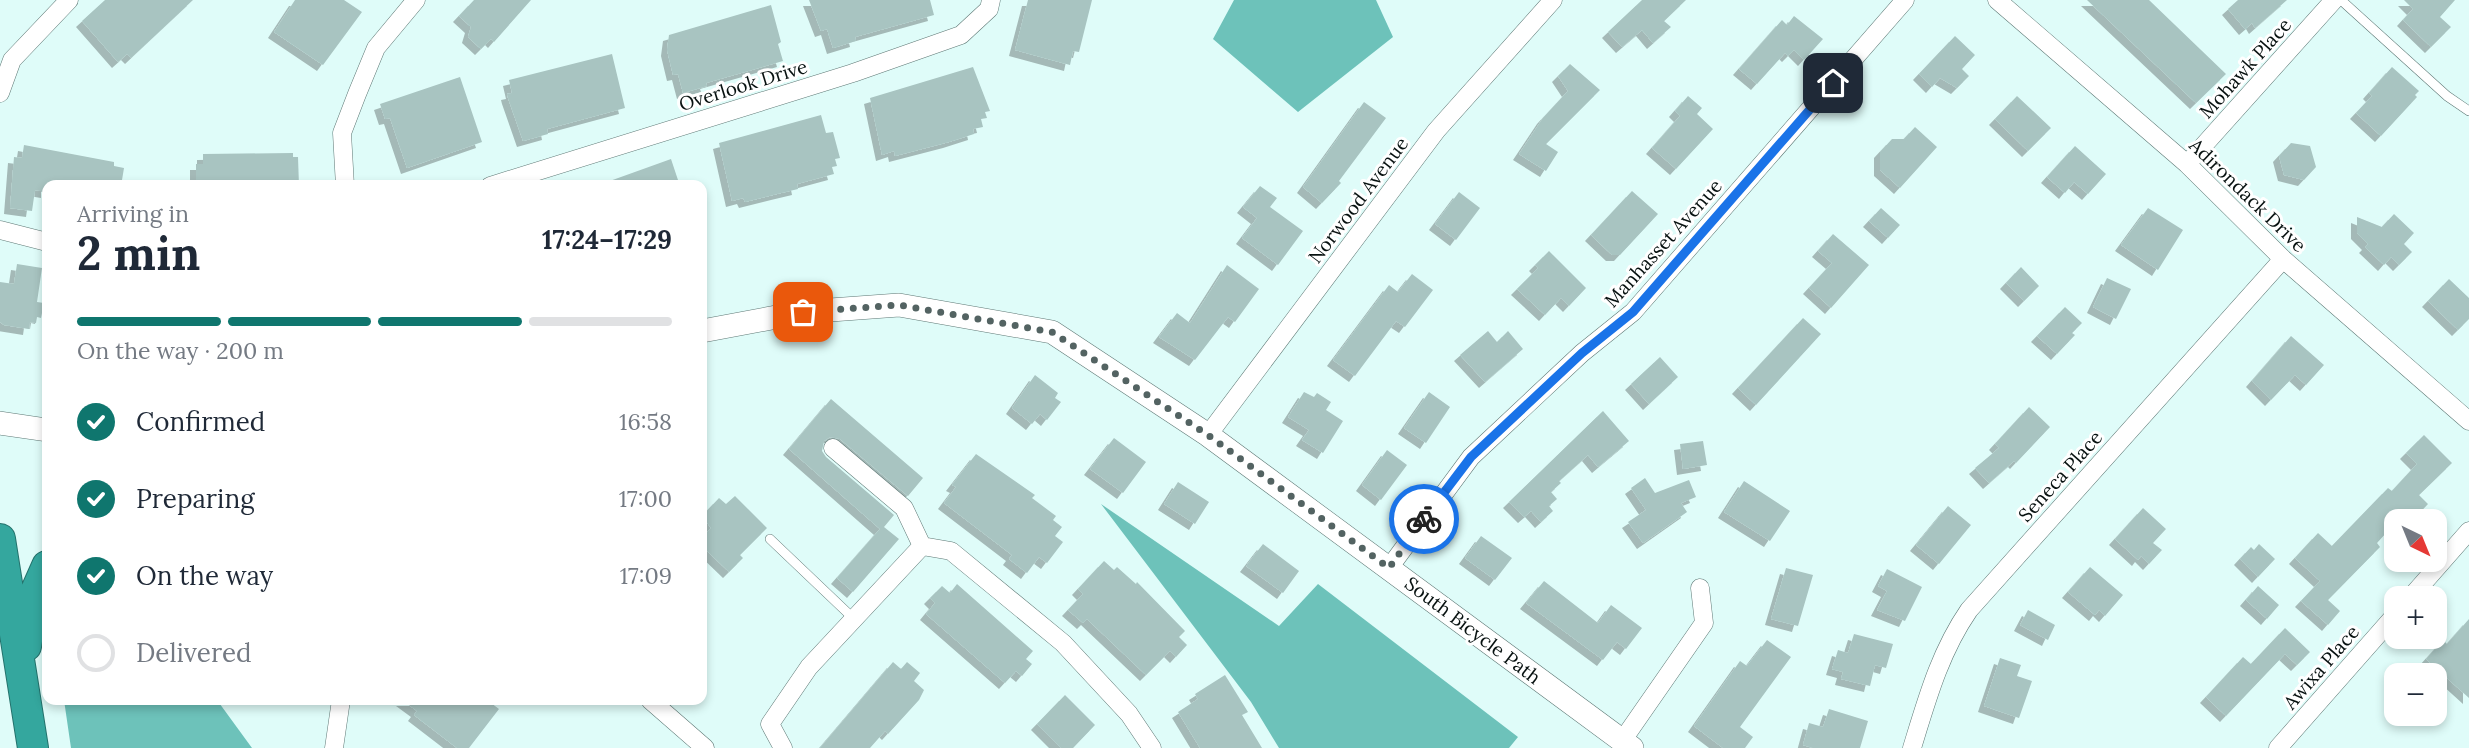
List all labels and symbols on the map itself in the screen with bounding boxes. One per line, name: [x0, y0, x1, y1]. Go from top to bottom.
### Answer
street label: Mohawk Place: [2194, 13, 2296, 123]
pin: [1803, 53, 1863, 113]
street label: Overlook Drive: [676, 54, 810, 116]
street label: Norwood Avenue: [1303, 132, 1413, 268]
street label: Adirondack Drive: [2184, 132, 2311, 257]
street label: Manhasset Avenue: [1599, 174, 1727, 312]
pin: [773, 282, 833, 342]
street label: Seneca Place: [2013, 425, 2107, 527]
courier: [1389, 484, 1459, 554]
north arrow: [2384, 509, 2446, 572]
street label: South Bicycle Path: [1400, 571, 1546, 689]
street label: Awixa Place: [2277, 620, 2364, 715]

